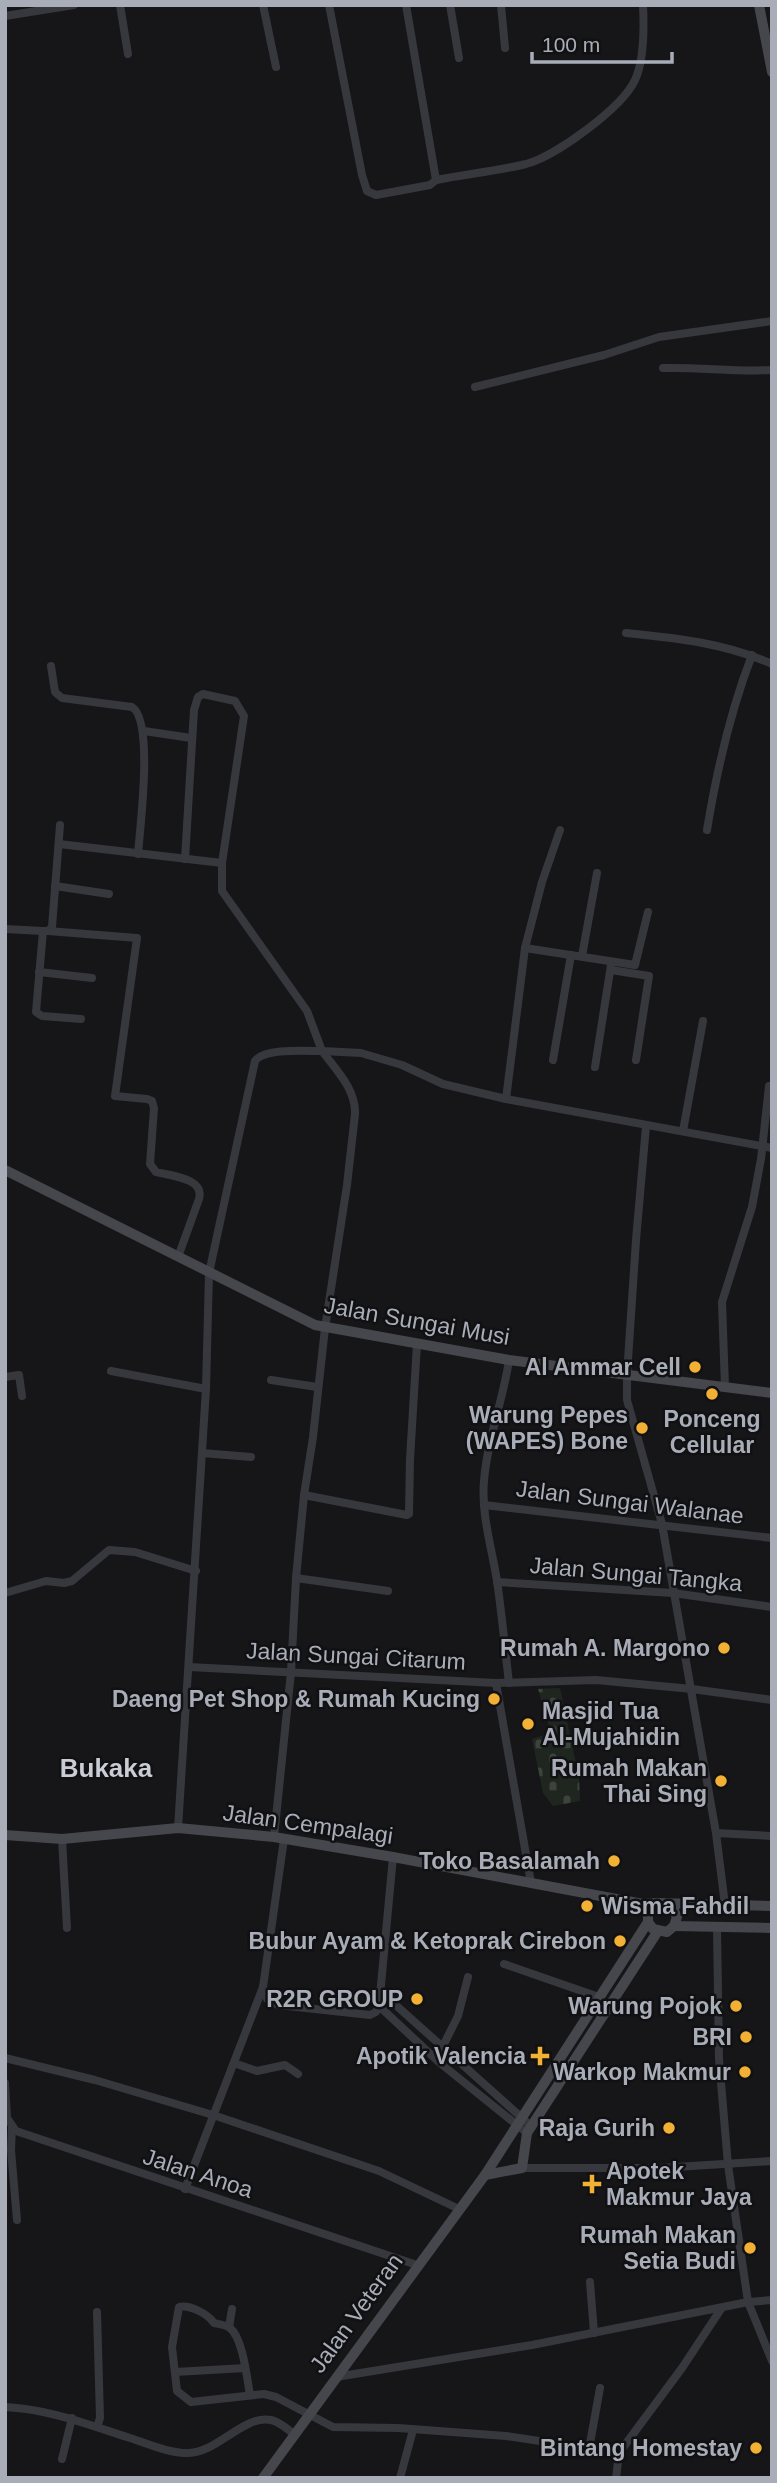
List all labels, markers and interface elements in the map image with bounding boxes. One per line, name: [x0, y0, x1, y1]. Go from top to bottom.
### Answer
scale bar: [532, 21, 672, 65]
text: 100 m: [542, 33, 600, 56]
street label: Jalan Sungai Musi: [322, 1292, 512, 1350]
place label: Al Ammar Cell: [525, 1354, 681, 1380]
marker: Al Ammar Cell: [687, 1359, 703, 1375]
marker: Ponceng Cellular: [704, 1386, 720, 1402]
place label: Warung Pepes (WAPES) Bone: [466, 1402, 628, 1454]
place label: Ponceng Cellular: [663, 1406, 761, 1458]
marker: Warung Pepes (WAPES) Bone: [634, 1420, 650, 1436]
street label: Jalan Sungai Walanae: [515, 1475, 745, 1529]
street label: Jalan Sungai Tangka: [529, 1552, 743, 1596]
place label: Rumah A. Margono: [500, 1635, 710, 1661]
street label: Jalan Sungai Citarum: [246, 1637, 466, 1675]
marker: Rumah A. Margono: [716, 1640, 732, 1656]
place label: Daeng Pet Shop & Rumah Kucing: [112, 1686, 480, 1712]
marker: Daeng Pet Shop & Rumah Kucing: [486, 1691, 502, 1707]
place label: Masjid Tua Al-Mujahidin: [542, 1698, 680, 1750]
marker: Masjid Tua Al-Mujahidin: [520, 1716, 536, 1732]
district label: Bukaka: [60, 1753, 153, 1783]
place label: Rumah Makan Thai Sing: [551, 1755, 707, 1807]
marker: Rumah Makan Thai Sing: [713, 1773, 729, 1789]
street label: Jalan Cempalagi: [221, 1799, 395, 1849]
place label: Toko Basalamah: [419, 1848, 600, 1874]
marker: Toko Basalamah: [606, 1853, 622, 1869]
place label: Wisma Fahdil: [601, 1893, 749, 1919]
marker: Wisma Fahdil: [579, 1898, 595, 1914]
place label: Bubur Ayam & Ketoprak Cirebon: [249, 1928, 606, 1954]
marker: Bubur Ayam & Ketoprak Cirebon: [612, 1933, 628, 1949]
place label: R2R GROUP: [266, 1986, 403, 2012]
marker: R2R GROUP: [409, 1991, 425, 2007]
place label: Warung Pojok: [568, 1993, 722, 2019]
marker: Warung Pojok: [728, 1998, 744, 2014]
place label: BRI: [692, 2024, 732, 2050]
marker: BRI: [738, 2029, 754, 2045]
place label: Apotik Valencia: [356, 2043, 526, 2069]
marker: Apotik Valencia: [532, 2048, 548, 2064]
place label: Warkop Makmur: [553, 2059, 731, 2085]
marker: Warkop Makmur: [737, 2064, 753, 2080]
place label: Raja Gurih: [539, 2115, 655, 2141]
marker: Raja Gurih: [661, 2120, 677, 2136]
street label: Jalan Anoa: [140, 2143, 256, 2203]
place label: Apotek Makmur Jaya: [606, 2158, 752, 2210]
marker: Apotek Makmur Jaya: [584, 2176, 600, 2192]
place label: Rumah Makan Setia Budi: [580, 2222, 736, 2274]
marker: Rumah Makan Setia Budi: [742, 2240, 758, 2256]
street label: Jalan Veteran: [304, 2248, 408, 2378]
place label: Bintang Homestay: [540, 2435, 742, 2461]
marker: Bintang Homestay: [748, 2440, 764, 2456]

